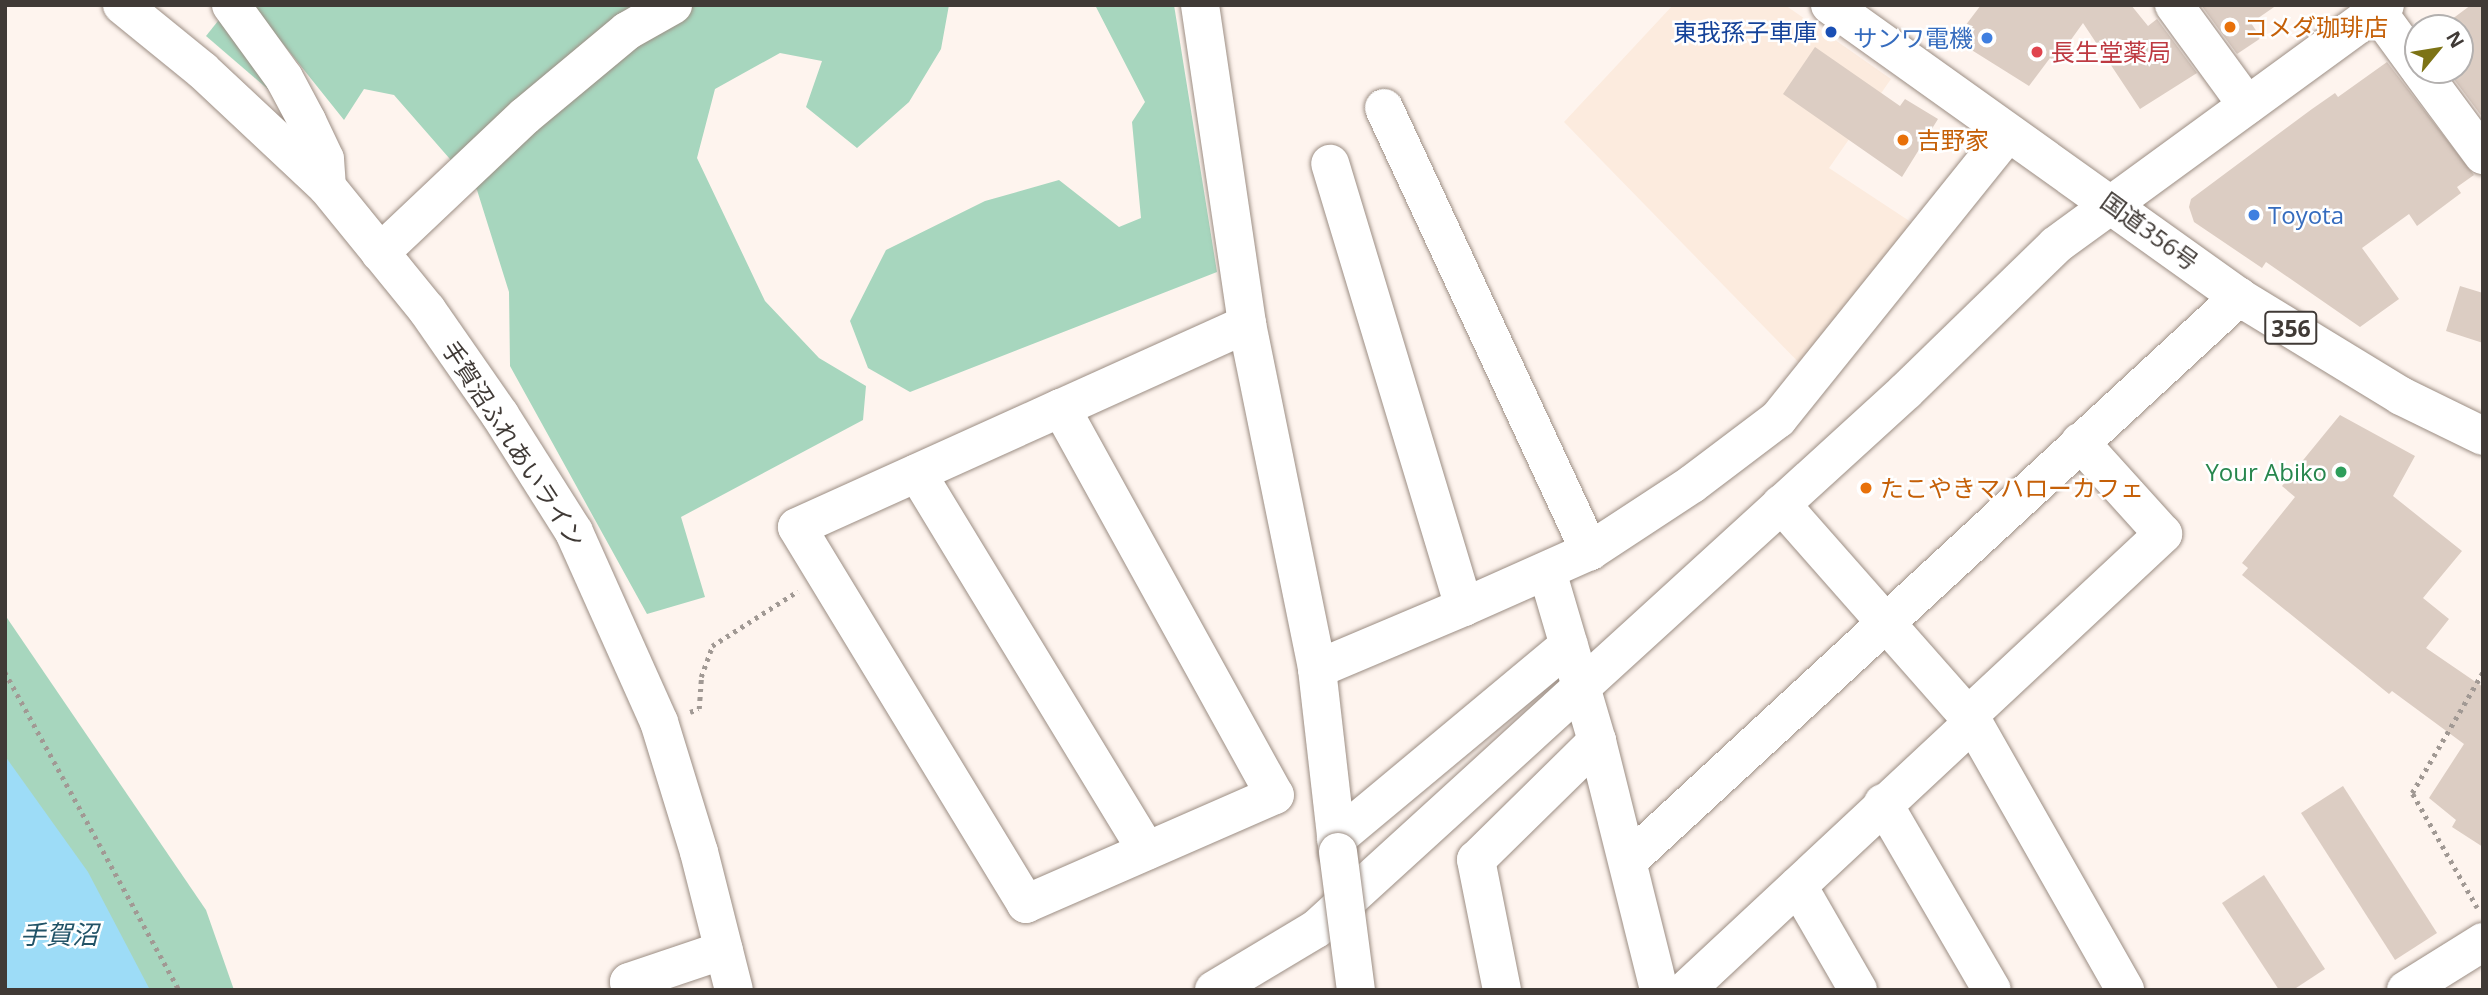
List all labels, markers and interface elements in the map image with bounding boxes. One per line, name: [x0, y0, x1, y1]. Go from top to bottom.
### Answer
place label: コメダ珈琲店: [2244, 13, 2388, 41]
north arrow: [2404, 14, 2474, 84]
place label: 東我孫子車庫: [1673, 18, 1817, 46]
marker: コメダ珈琲店: [2222, 19, 2238, 35]
marker: 東我孫子車庫: [1823, 24, 1839, 40]
place label: サンワ電機: [1853, 24, 1973, 52]
text: N: [2440, 26, 2471, 53]
marker: サンワ電機: [1979, 30, 1995, 46]
place label: 長生堂薬局: [2051, 38, 2171, 66]
marker: 長生堂薬局: [2029, 44, 2045, 60]
place label: 吉野家: [1917, 126, 1989, 154]
marker: 吉野家: [1895, 132, 1911, 148]
street label: 国道356号: [2096, 186, 2204, 276]
place label: Toyota: [2268, 201, 2344, 229]
marker: Toyota: [2246, 207, 2262, 223]
road number: 356: [2263, 308, 2319, 348]
street label: 手賀沼ふれあいライン: [437, 336, 591, 552]
place label: Your Abiko: [2205, 458, 2327, 486]
marker: Your Abiko: [2333, 464, 2349, 480]
place label: たこやきマハローカフェ: [1880, 474, 2144, 502]
marker: たこやきマハローカフェ: [1858, 480, 1874, 496]
water label: 手賀沼: [20, 919, 98, 951]

